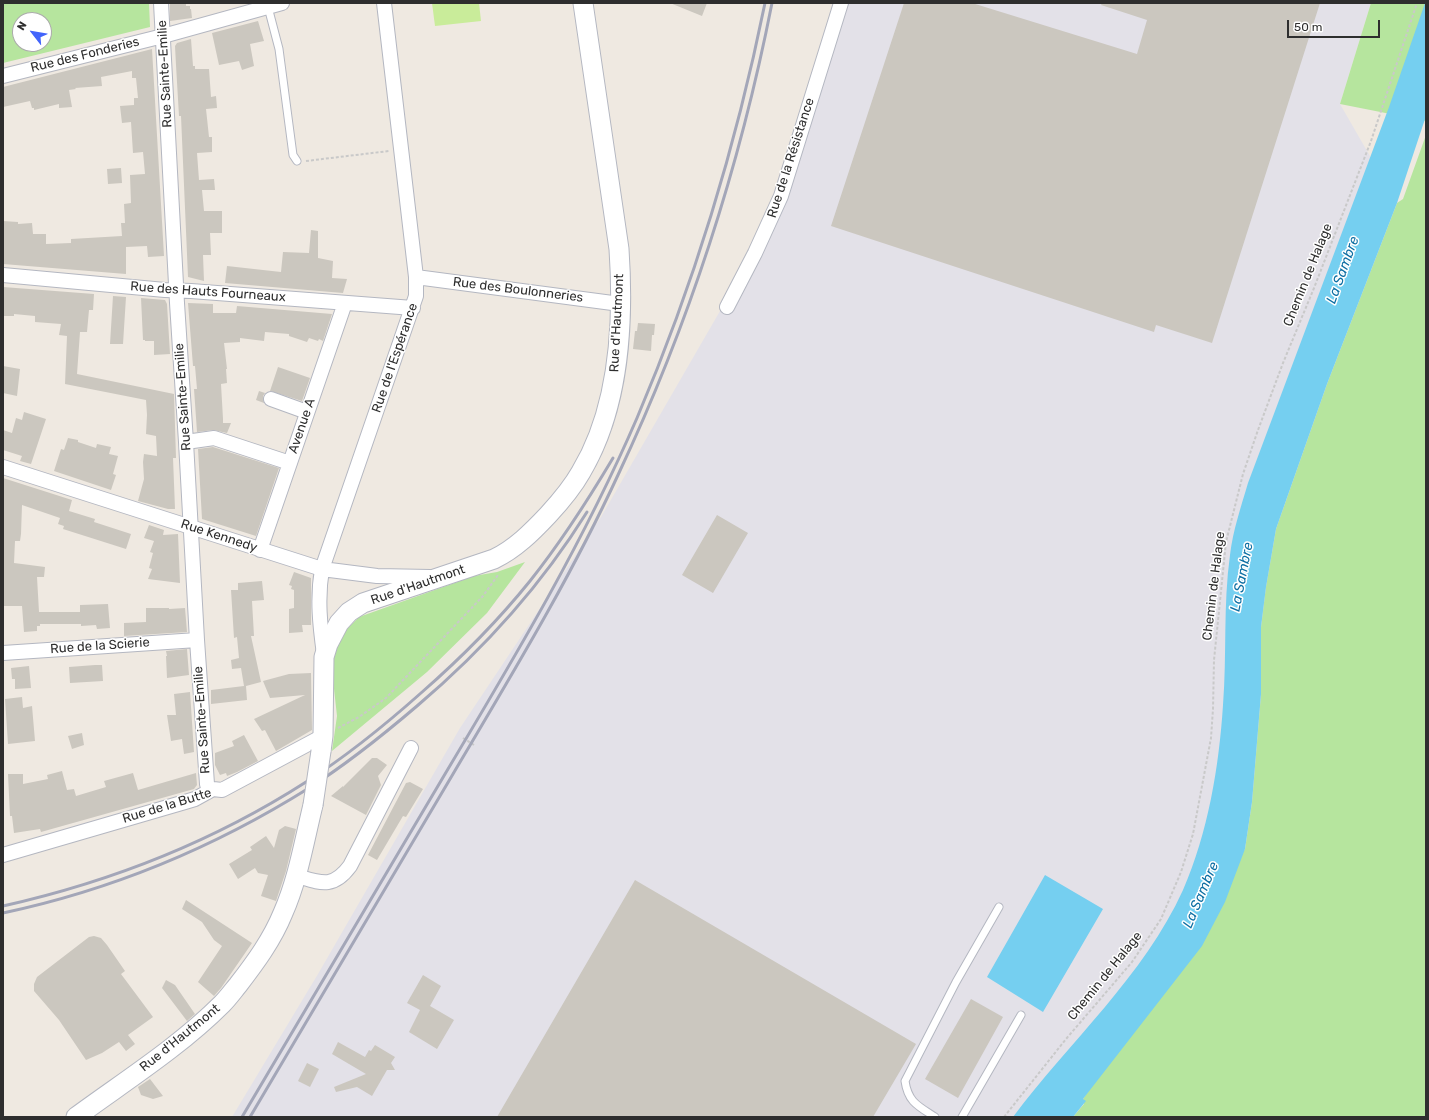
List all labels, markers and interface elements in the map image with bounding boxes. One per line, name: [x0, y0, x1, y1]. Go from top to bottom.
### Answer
north arrow: [12, 12, 52, 52]
scale bar: [1289, 12, 1382, 38]
text: N: [15, 19, 30, 33]
street label: Rue Sainte-Emilie: [154, 20, 176, 128]
text: 50 m: [1294, 20, 1322, 34]
street label: Rue des Fonderies: [29, 34, 141, 76]
street label: Rue de la Résistance: [764, 96, 818, 220]
street label: Chemin de Halage: [1280, 221, 1336, 329]
water label: La Sambre: [1323, 234, 1363, 306]
street label: Rue d'Hautmont: [607, 273, 627, 373]
street label: Rue des Boulonneries: [452, 274, 584, 306]
street label: Rue des Hauts Fourneaux: [130, 279, 286, 305]
street label: Rue de l'Espérance: [369, 301, 421, 415]
street label: Rue Sainte-Emilie: [171, 343, 195, 451]
street label: Avenue A: [285, 396, 319, 456]
street label: Rue Kennedy: [179, 516, 259, 556]
street label: Chemin de Halage: [1200, 531, 1228, 641]
water label: La Sambre: [1227, 541, 1257, 613]
street label: Rue d'Hautmont: [369, 562, 467, 608]
street label: Rue de la Scierie: [50, 635, 150, 657]
street label: Rue Sainte-Emilie: [190, 666, 214, 774]
street label: Rue de la Butte: [120, 785, 214, 827]
water label: La Sambre: [1180, 859, 1222, 931]
street label: Chemin de Halage: [1064, 928, 1146, 1024]
street label: Rue d'Hautmont: [137, 1001, 223, 1075]

